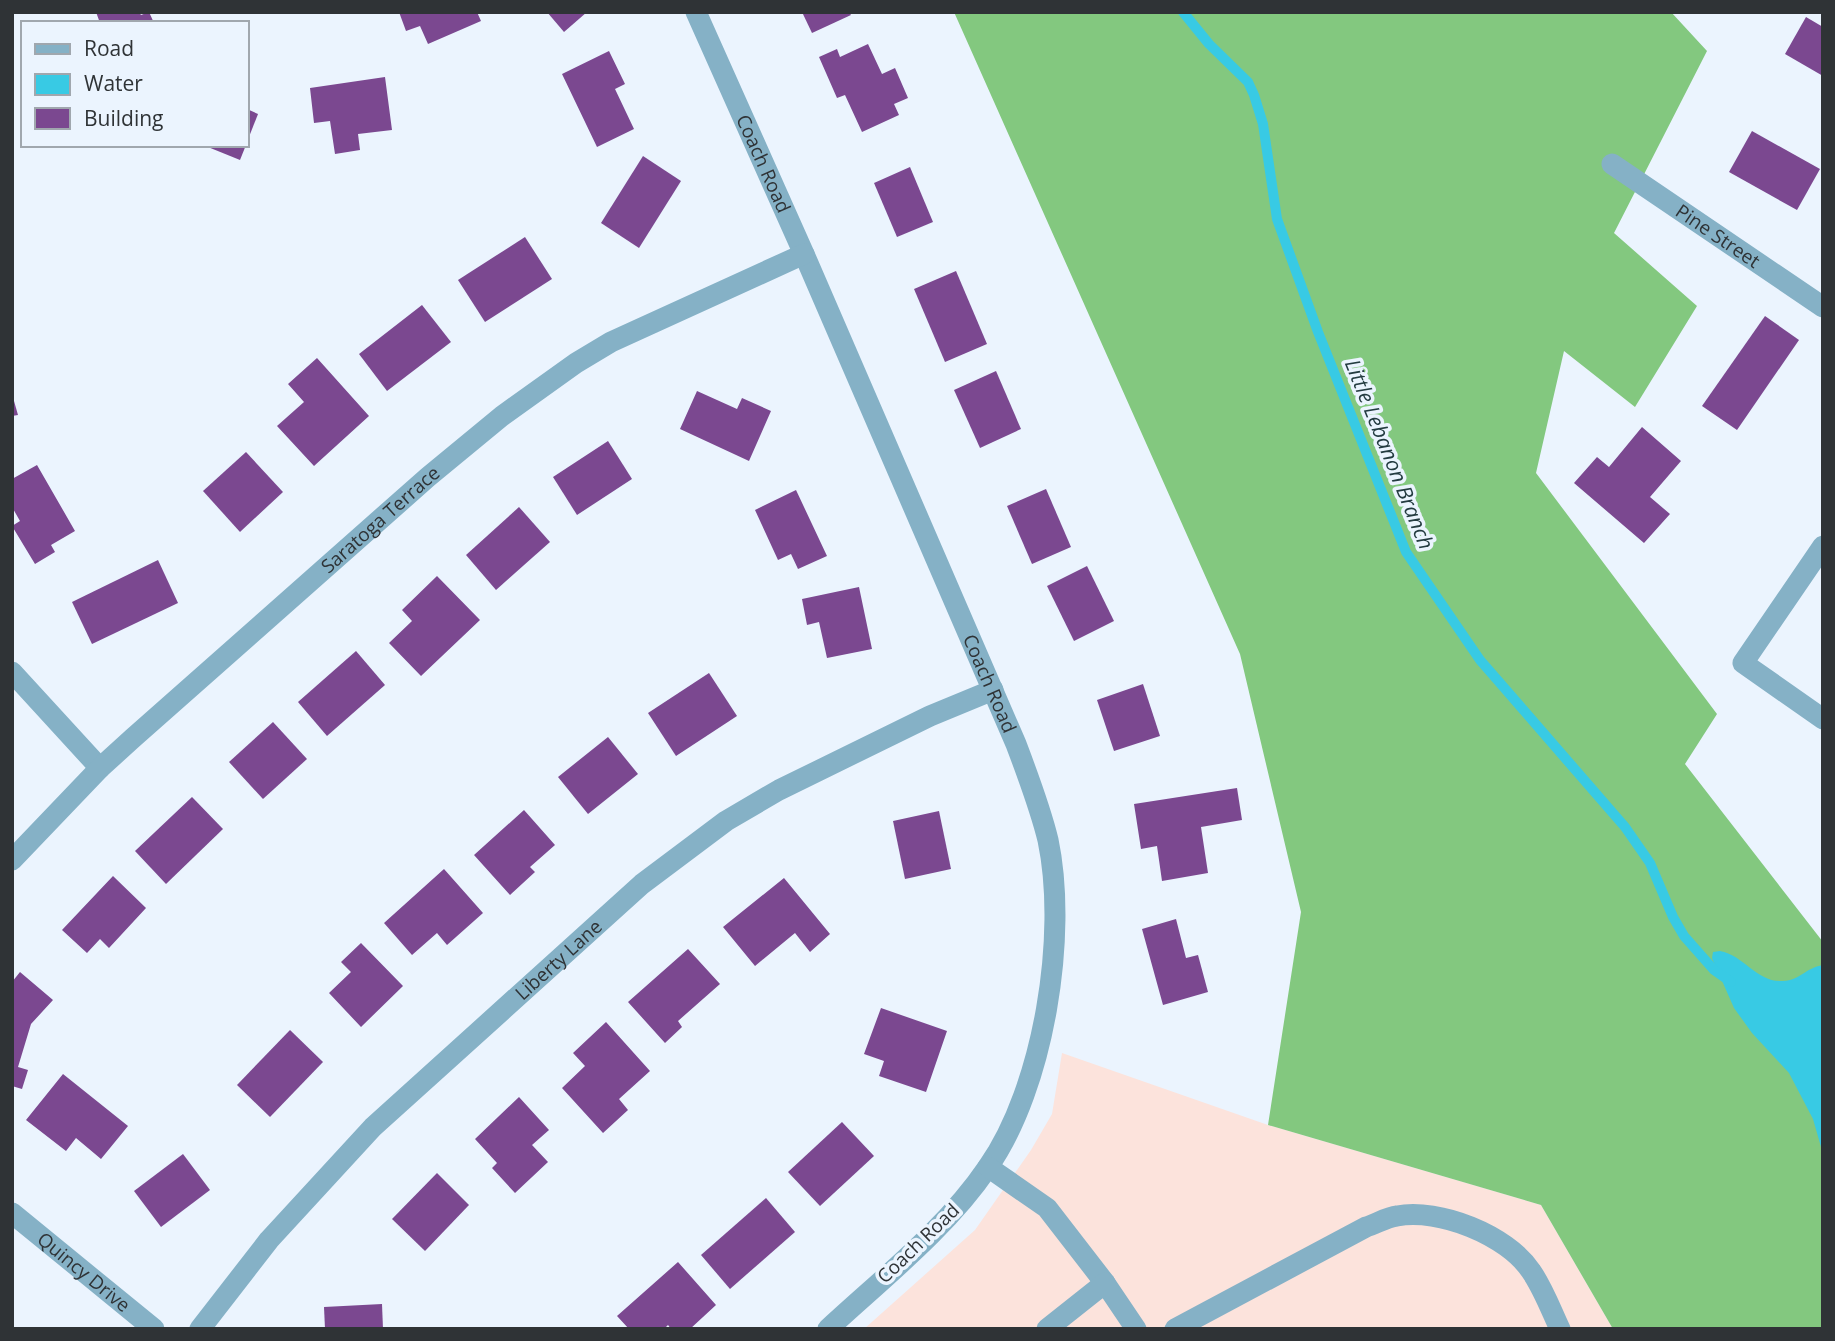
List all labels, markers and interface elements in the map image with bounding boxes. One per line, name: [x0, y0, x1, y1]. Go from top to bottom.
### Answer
legend: [21, 21, 248, 147]
text: Road: [84, 34, 134, 62]
text: Water: [84, 69, 143, 97]
text: Building: [84, 104, 163, 132]
street label: Coach Road: [730, 110, 797, 217]
street label: Pine Street: [1671, 198, 1765, 274]
water label: Little Lebanon Branch: [1339, 355, 1441, 553]
street label: Saratoga Terrace: [315, 460, 445, 579]
street label: Coach Road: [957, 630, 1023, 737]
street label: Liberty Lane: [509, 913, 607, 1006]
street label: Coach Road: [871, 1197, 965, 1289]
street label: Quincy Drive: [32, 1226, 136, 1318]

